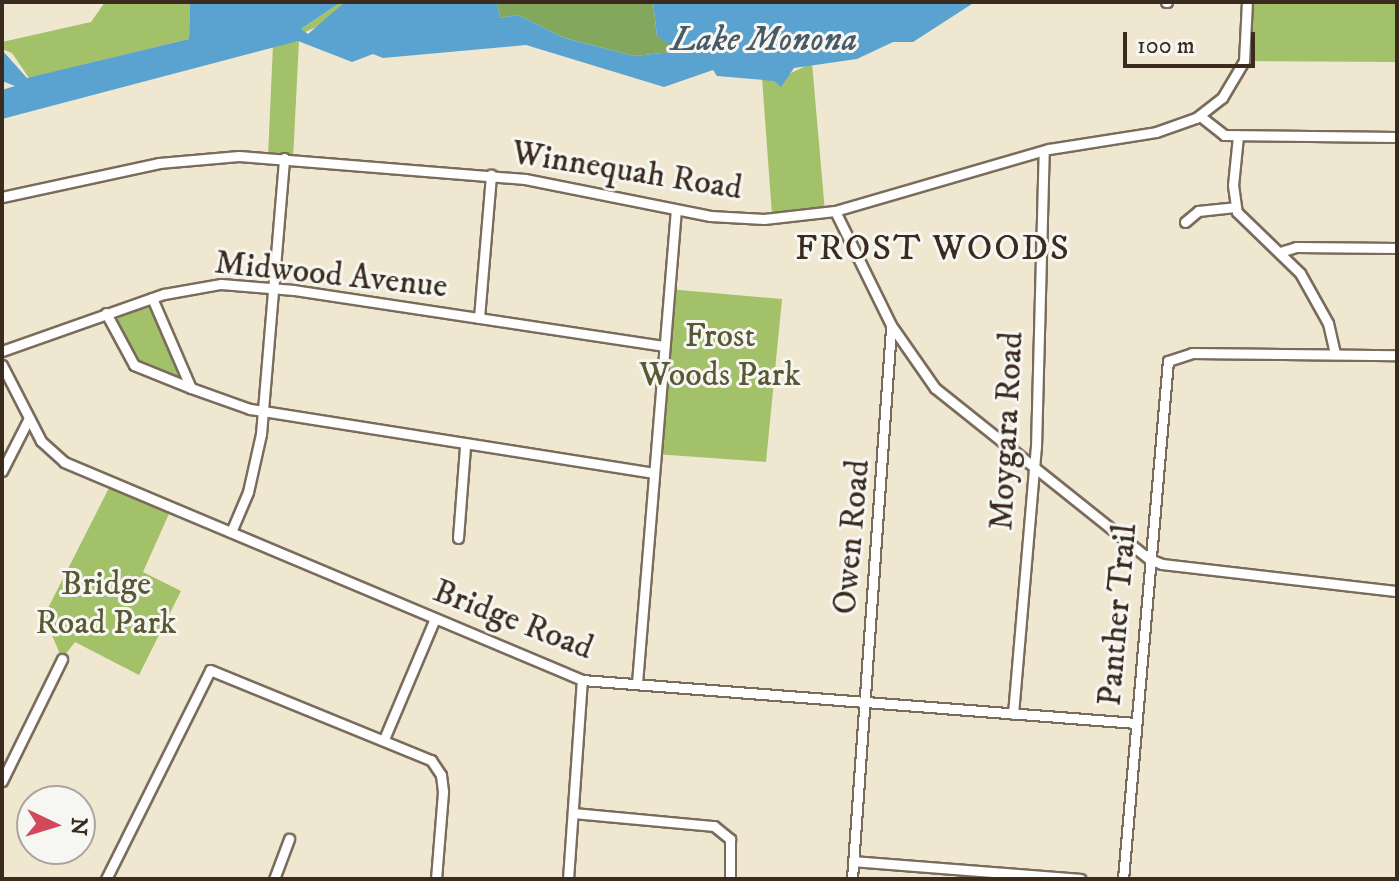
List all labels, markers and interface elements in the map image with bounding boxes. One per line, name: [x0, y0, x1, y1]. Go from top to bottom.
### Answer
scale bar: [1127, 16, 1259, 66]
water label: Lake Monona: [671, 18, 857, 62]
text: 100 m: [1137, 31, 1195, 61]
street label: Winnequah Road: [509, 133, 745, 209]
district label: FROST WOODS: [795, 227, 1071, 271]
street label: Midwood Avenue: [213, 242, 449, 308]
park label: Frost Woods Park: [639, 316, 801, 396]
street label: Moygara Road: [981, 331, 1033, 531]
street label: Owen Road: [825, 458, 879, 616]
street label: Panther Trail: [1090, 522, 1146, 708]
park label: Bridge Road Park: [35, 564, 177, 644]
street label: Bridge Road: [427, 571, 599, 669]
north arrow: [16, 785, 96, 865]
text: N: [64, 817, 93, 837]

